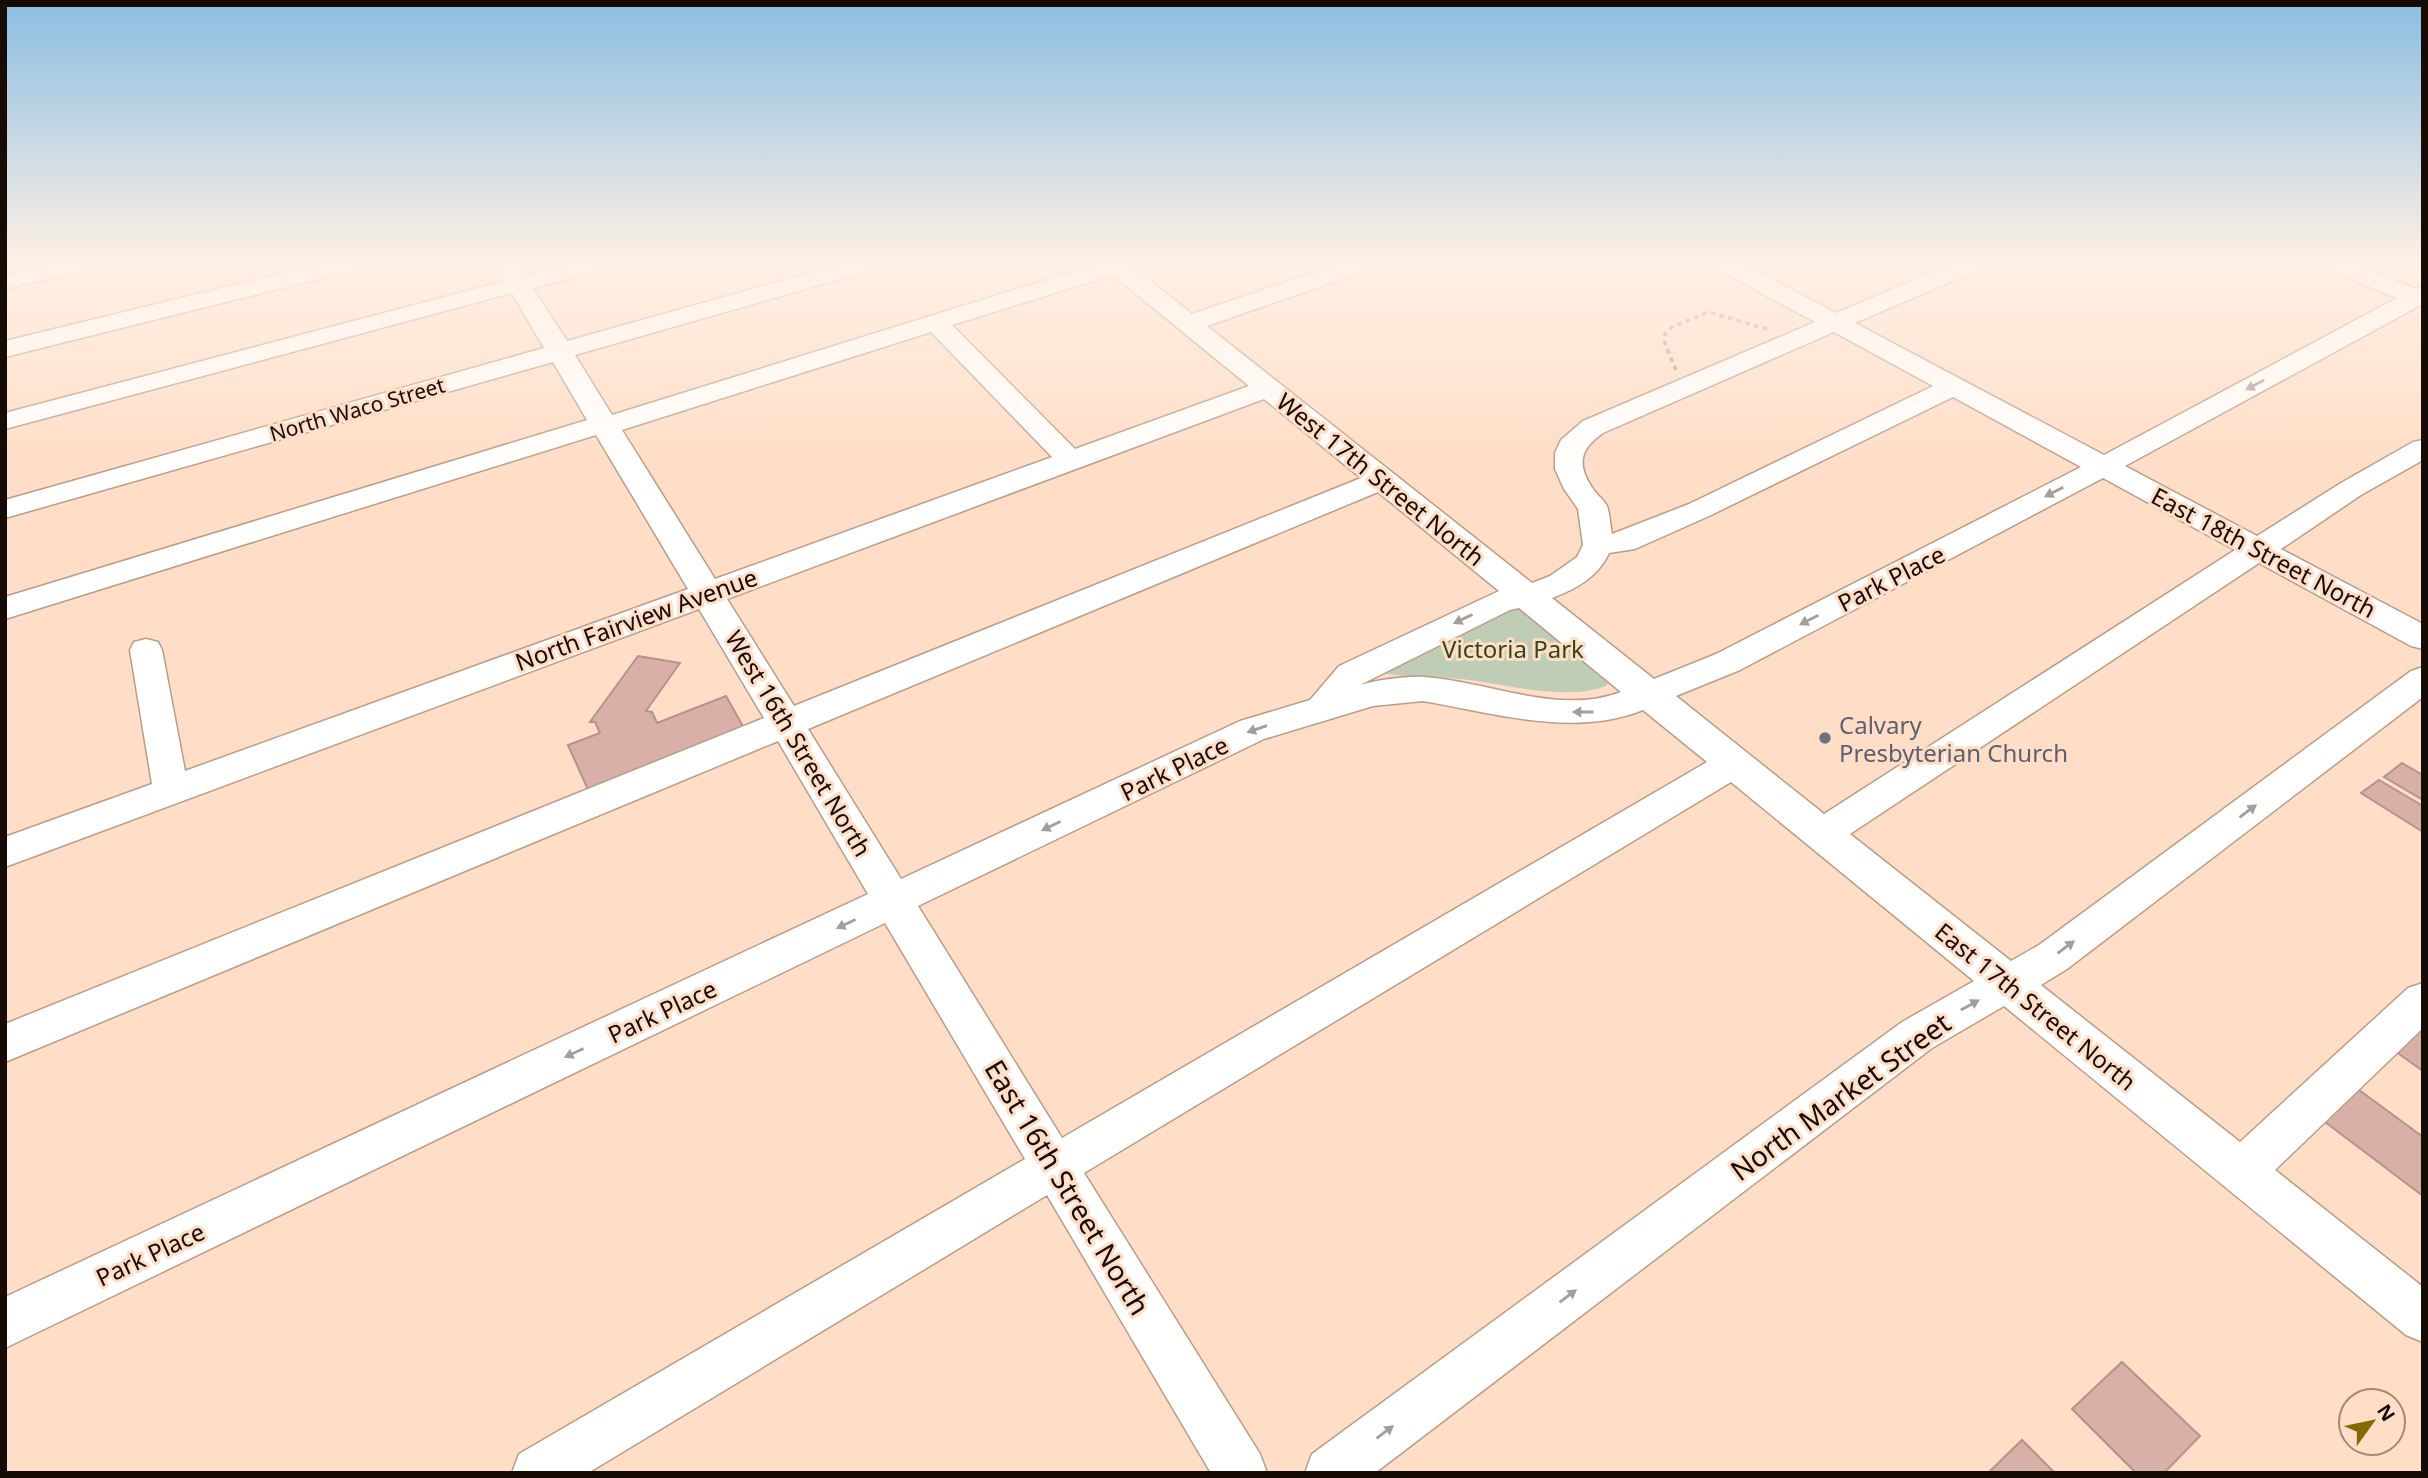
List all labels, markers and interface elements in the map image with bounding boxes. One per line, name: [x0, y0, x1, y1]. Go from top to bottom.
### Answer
street label: North Waco Street: [266, 370, 448, 447]
one-way arrow: [2245, 379, 2265, 391]
street label: West 17th Street North: [1270, 385, 1492, 573]
street label: East 18th Street North: [2146, 479, 2382, 625]
one-way arrow: [2044, 486, 2064, 498]
street label: Park Place: [1832, 537, 1950, 619]
street label: North Fairview Avenue: [510, 560, 762, 678]
one-way arrow: [1453, 614, 1473, 625]
one-way arrow: [1799, 614, 1819, 626]
street label: West 16th Street North: [718, 624, 880, 862]
park label: Victoria Park: [1442, 632, 1584, 665]
one-way arrow: [1572, 706, 1594, 717]
place label: Calvary Presbyterian Church: [1839, 708, 2068, 769]
one-way arrow: [1246, 724, 1267, 735]
street label: Park Place: [1115, 728, 1233, 808]
marker: Calvary Presbyterian Church: [1817, 730, 1833, 746]
one-way arrow: [2239, 805, 2257, 819]
one-way arrow: [1041, 821, 1061, 832]
street label: East 17th Street North: [1929, 915, 2143, 1097]
one-way arrow: [836, 918, 856, 930]
one-way arrow: [2056, 940, 2074, 955]
street label: Park Place: [602, 971, 722, 1051]
one-way arrow: [1960, 999, 1980, 1011]
street label: North Market Street: [1722, 1003, 1958, 1189]
one-way arrow: [564, 1047, 584, 1059]
street label: East 16th Street North: [977, 1052, 1159, 1322]
street label: Park Place: [90, 1214, 210, 1294]
one-way arrow: [1558, 1288, 1576, 1303]
north arrow: [2337, 1387, 2407, 1457]
text: N: [2371, 1399, 2401, 1426]
one-way arrow: [1376, 1425, 1394, 1439]

